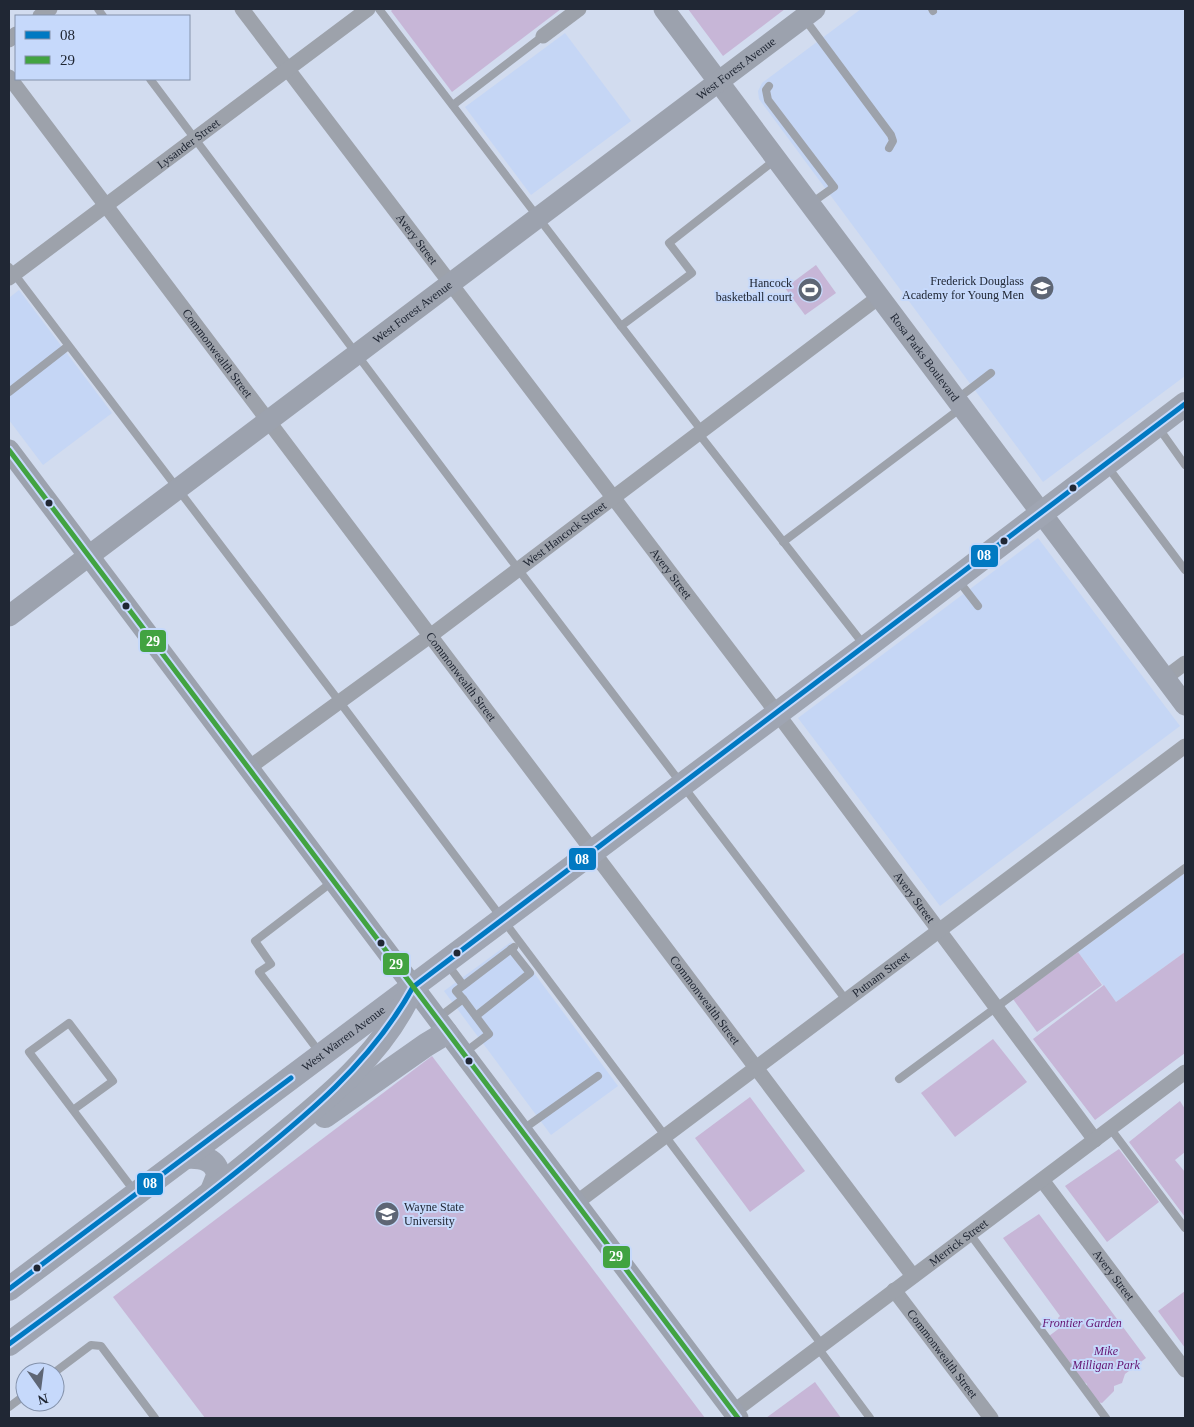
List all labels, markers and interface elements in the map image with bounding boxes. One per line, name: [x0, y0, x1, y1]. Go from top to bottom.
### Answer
legend: [15, 15, 190, 80]
text: 08: [60, 27, 75, 43]
street label: West Forest Avenue: [694, 34, 778, 103]
text: 29: [60, 52, 75, 68]
street label: Lysander Street: [154, 115, 223, 172]
street label: Avery Street: [393, 211, 441, 268]
place label: Frederick Douglass Academy for Young Men: [902, 274, 1024, 302]
school or university icon: Frederick Douglass Academy for Young Men: [1029, 275, 1055, 301]
place label: Hancock basketball court: [716, 276, 793, 304]
sports icon: Hancock basketball court: [797, 277, 823, 303]
street label: West Forest Avenue: [370, 278, 455, 347]
street label: Commonwealth Street: [179, 306, 256, 401]
street label: Rosa Parks Boulevard: [887, 310, 962, 404]
unlabelled marker: [1068, 483, 1078, 493]
unlabelled marker: [44, 498, 54, 508]
street label: West Hancock Street: [520, 498, 610, 570]
unlabelled marker: [999, 536, 1009, 546]
line badge: 08: [970, 544, 999, 568]
street label: Avery Street: [647, 545, 695, 602]
text: 08: [977, 548, 991, 563]
unlabelled marker: [121, 601, 131, 611]
line badge: 29: [139, 629, 167, 653]
street label: Commonwealth Street: [423, 629, 500, 724]
text: 29: [146, 634, 160, 649]
line badge: 08: [568, 847, 597, 871]
text: 08: [575, 852, 589, 867]
street label: Avery Street: [891, 869, 938, 926]
unlabelled marker: [376, 938, 386, 948]
unlabelled marker: [452, 948, 462, 958]
street label: Putnam Street: [849, 948, 913, 1000]
line badge: 29: [382, 952, 410, 976]
street label: Commonwealth Street: [667, 953, 743, 1048]
text: 29: [389, 957, 403, 972]
street label: West Warren Avenue: [299, 1003, 388, 1074]
unlabelled marker: [464, 1056, 474, 1066]
line badge: 08: [136, 1172, 164, 1196]
text: 08: [143, 1176, 157, 1191]
place label: Wayne State University: [404, 1200, 464, 1228]
school or university icon: Wayne State University: [374, 1201, 400, 1227]
street label: Merrick Street: [926, 1216, 991, 1269]
line badge: 29: [602, 1245, 631, 1269]
street label: Avery Street: [1090, 1247, 1138, 1304]
text: 29: [609, 1249, 623, 1264]
unlabelled marker: [32, 1263, 42, 1273]
street label: Commonwealth Street: [904, 1307, 981, 1401]
park label: Frontier Garden: [1041, 1316, 1122, 1330]
park label: Mike Milligan Park: [1071, 1344, 1140, 1372]
north arrow: [15, 1362, 65, 1412]
text: N: [36, 1391, 50, 1408]

